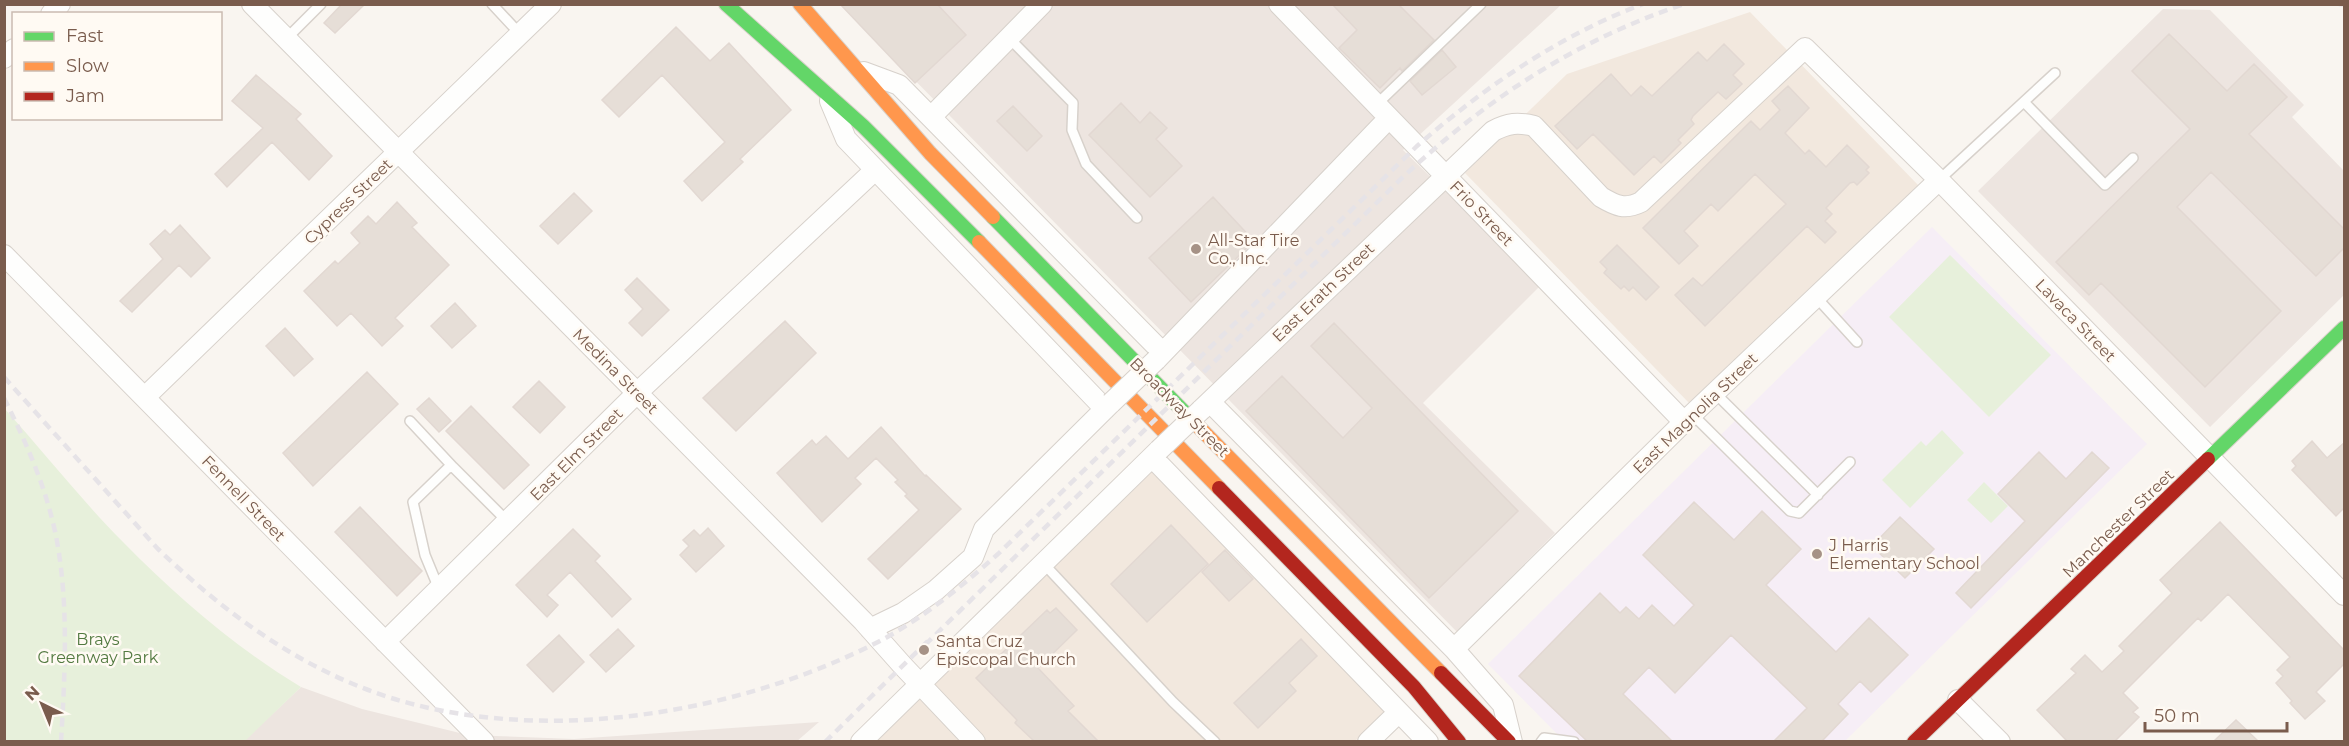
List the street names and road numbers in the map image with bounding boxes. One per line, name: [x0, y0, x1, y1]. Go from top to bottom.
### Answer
street label: Cypress Street: [300, 154, 397, 248]
street label: Frio Street: [1446, 177, 1518, 250]
street label: East Erath Street: [1268, 239, 1379, 346]
street label: Lavaca Street: [2031, 275, 2120, 366]
street label: Medina Street: [569, 325, 663, 418]
street label: East Magnolia Street: [1629, 349, 1762, 478]
street label: Broadway Street: [1126, 354, 1234, 461]
street label: East Elm Street: [526, 404, 627, 505]
street label: Fennell Street: [198, 451, 290, 546]
street label: Manchester Street: [2059, 465, 2178, 581]

